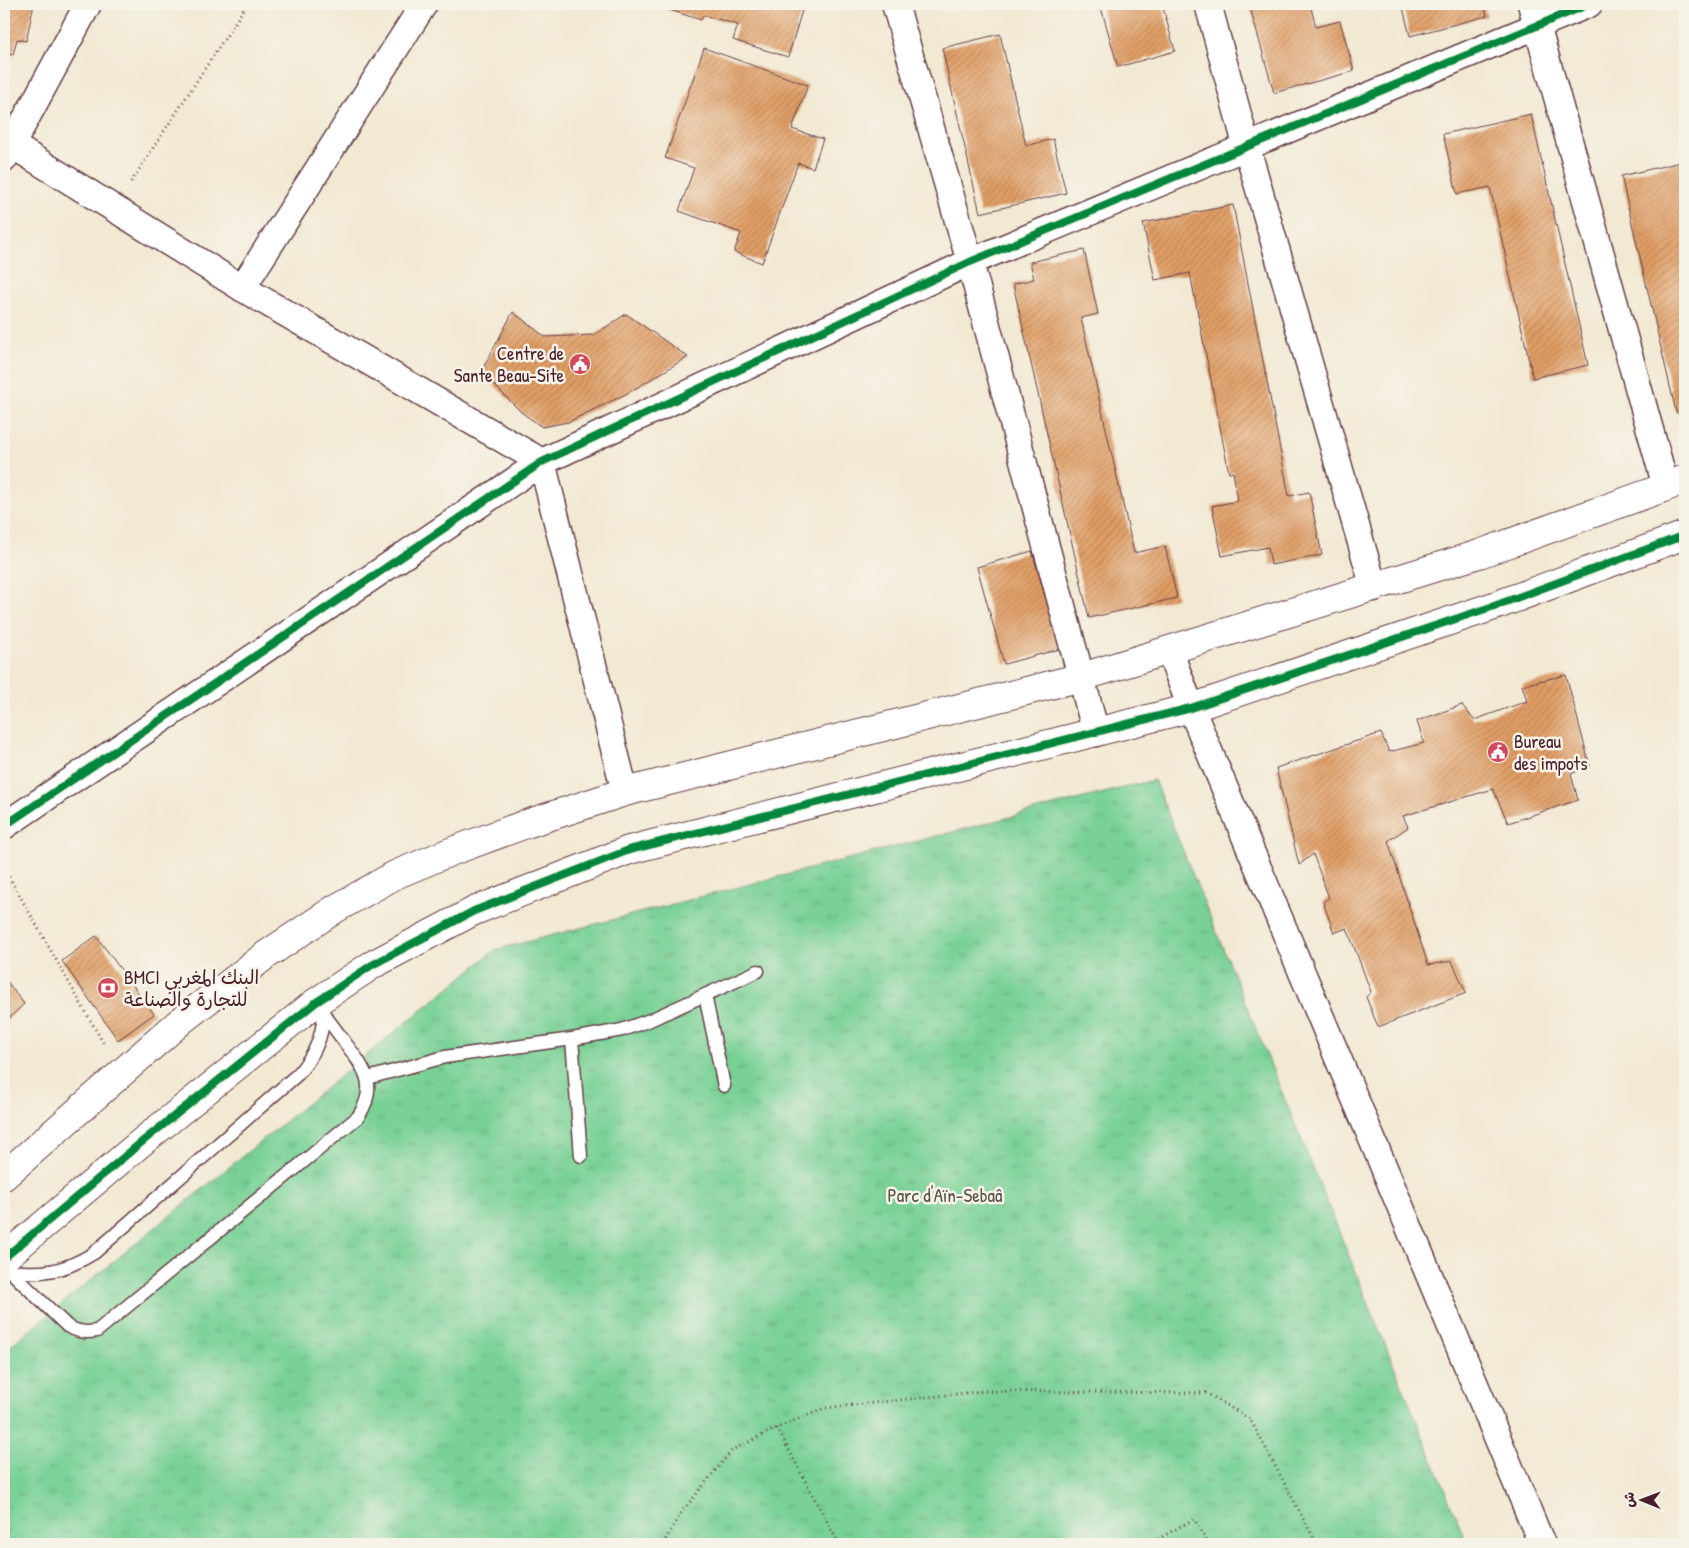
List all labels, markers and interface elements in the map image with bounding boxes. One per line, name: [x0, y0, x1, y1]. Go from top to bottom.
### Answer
place label: Centre de Sante Beau-Site: [454, 340, 564, 388]
public building icon: Centre de Sante Beau-Site: [568, 352, 592, 376]
place label: Bureau des impots: [1514, 728, 1587, 776]
public building icon: Bureau des impots: [1486, 740, 1510, 764]
place label: BMCI البنك المغربي للتجارة والصناعة: [124, 964, 259, 1012]
bank icon: BMCI البنك المغربي للتجارة والصناعة: [96, 976, 120, 1000]
park label: Parc d'Aïn-Sebaâ: [888, 1182, 1003, 1208]
north arrow: [1616, 1476, 1666, 1526]
text: ش: [1619, 1492, 1638, 1508]

